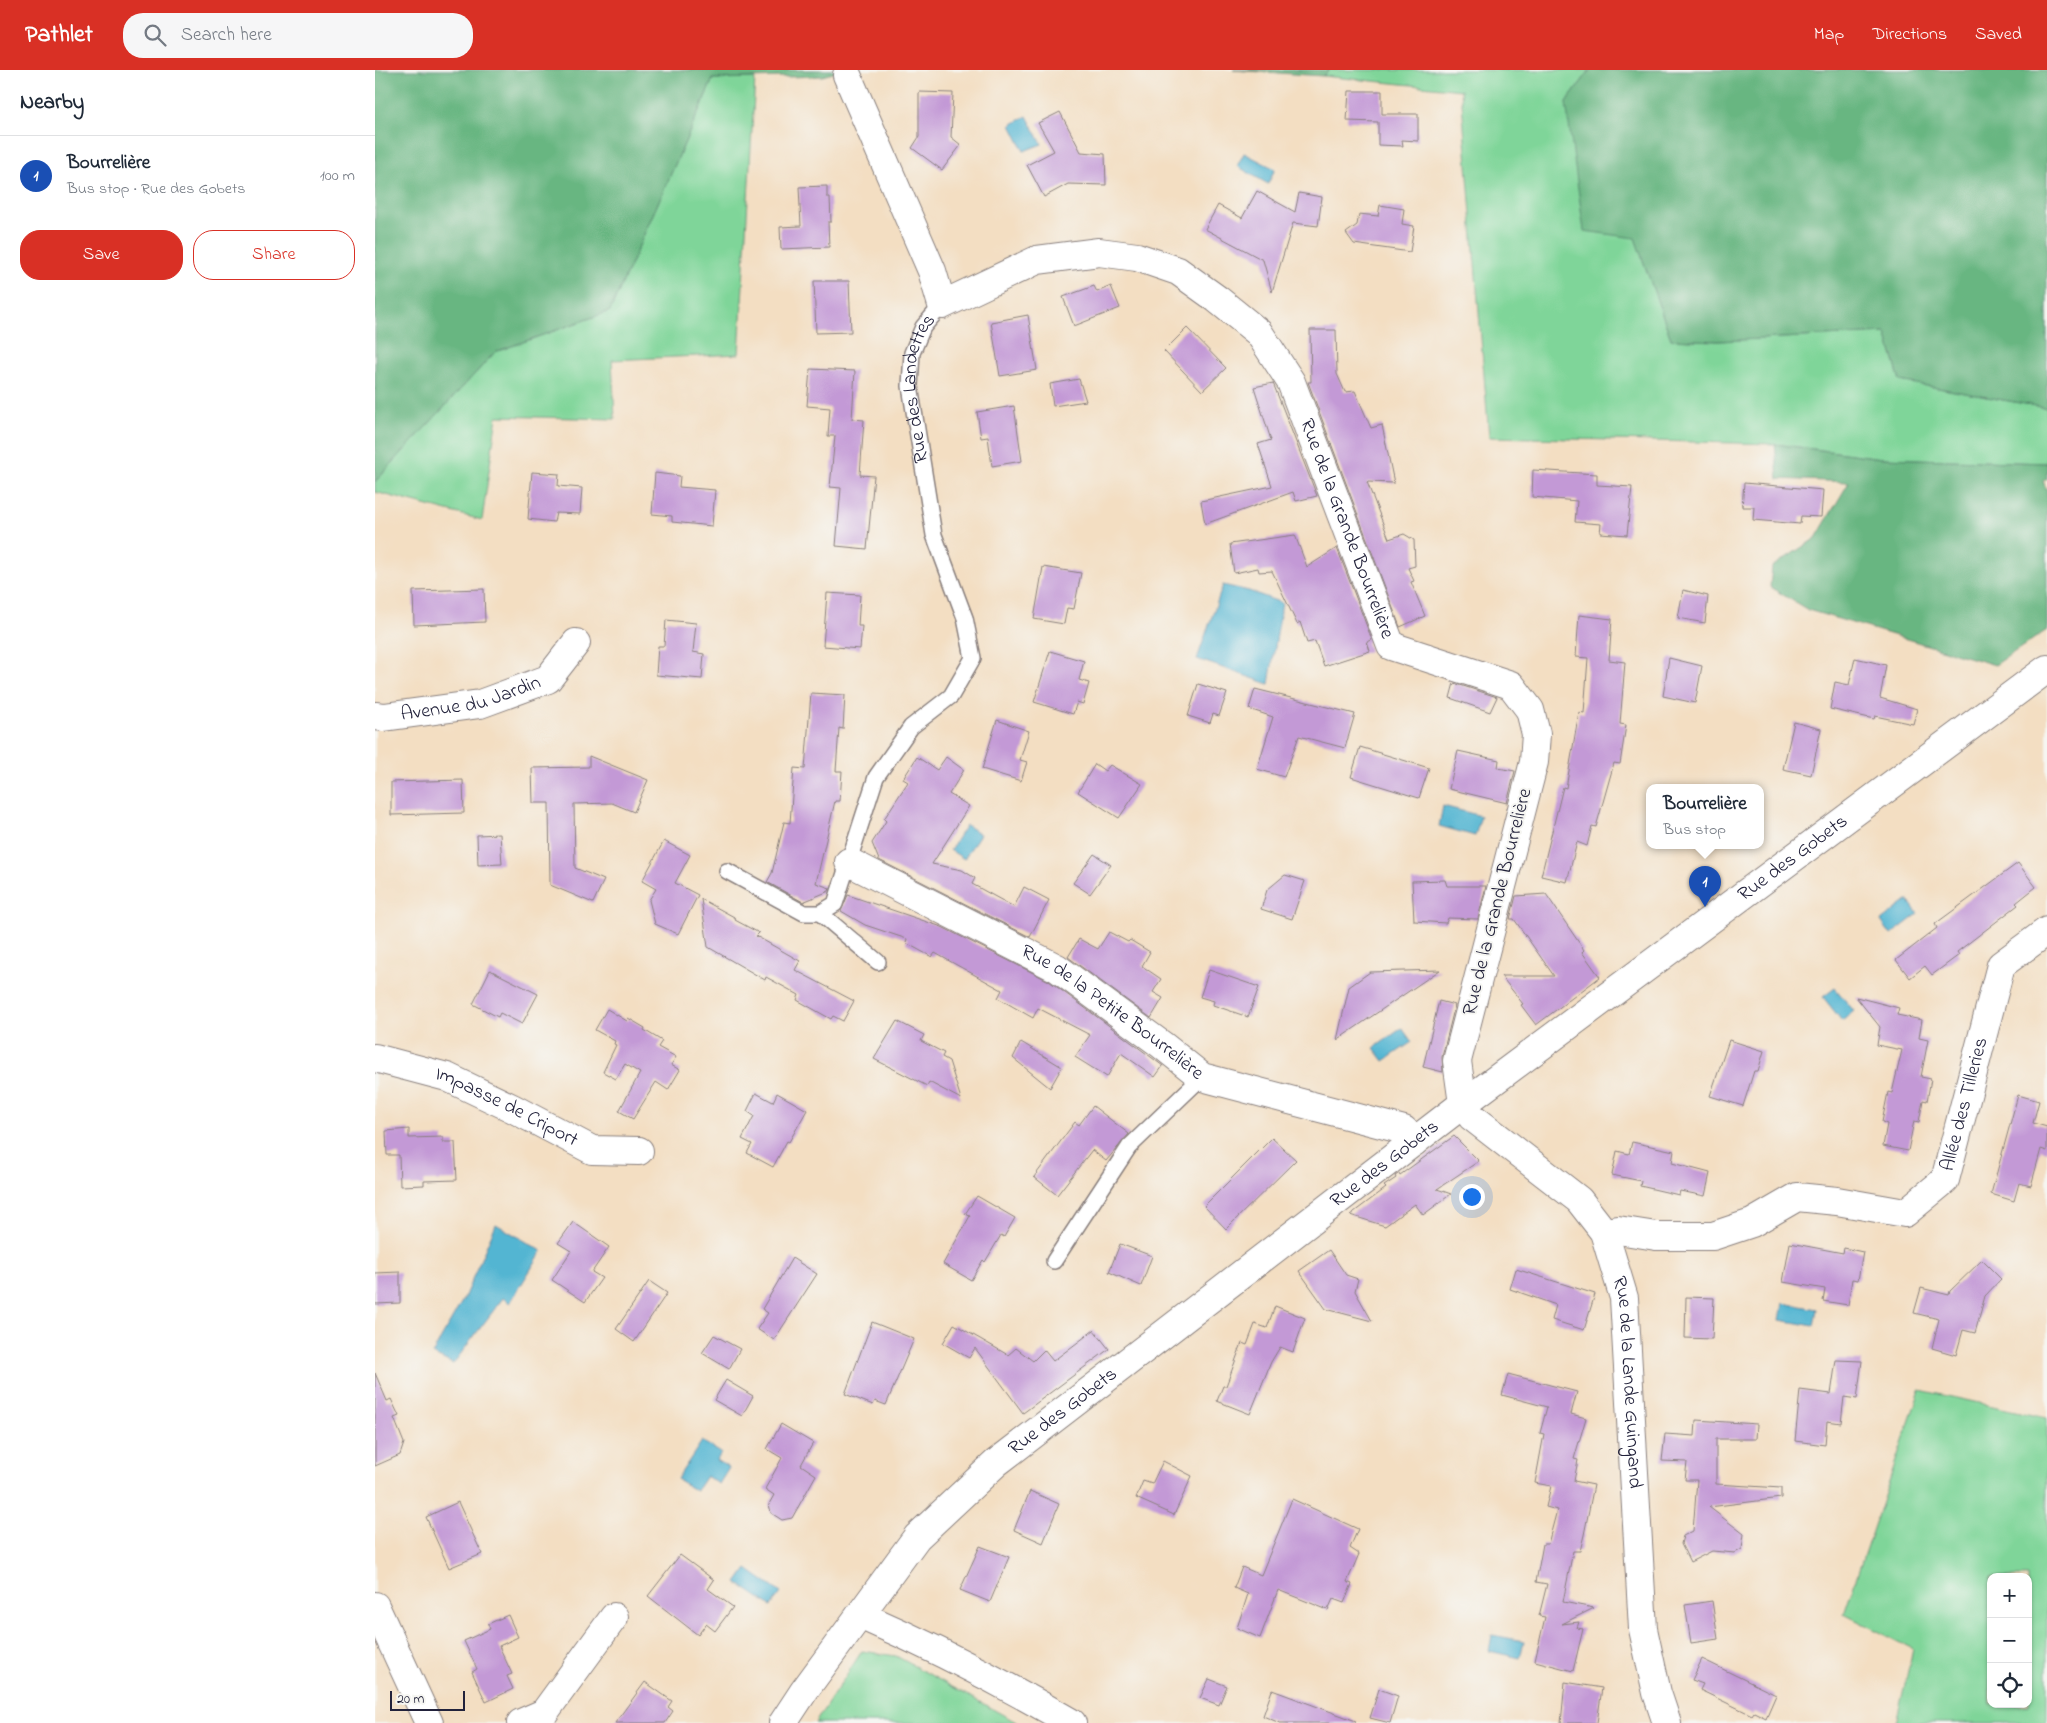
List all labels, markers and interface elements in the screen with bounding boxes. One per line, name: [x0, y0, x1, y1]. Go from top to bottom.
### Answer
search box: [123, 13, 473, 58]
text: Pathlet: [25, 18, 93, 53]
icon: search: [141, 21, 169, 49]
text: Search here: [181, 22, 272, 49]
text: Map: [1814, 22, 1844, 48]
text: Directions: [1872, 22, 1947, 48]
text: Saved: [1975, 22, 2022, 48]
text: Nearby: [20, 88, 84, 118]
text: Bourrelière: [67, 150, 150, 177]
text: 1: [33, 164, 39, 188]
text: 100 m: [320, 164, 355, 188]
text: Bus stop · Rue des Gobets: [67, 177, 245, 201]
button: Save: [20, 230, 183, 280]
button: Share: [193, 230, 355, 280]
street label: Rue des Landettes: [895, 307, 943, 465]
street label: Rue de la Grande Bourrelière: [1292, 415, 1402, 643]
street label: Avenue du Jardin: [399, 668, 545, 729]
popup: [1646, 784, 1764, 849]
street label: Rue de la Grande Bourrelière: [1456, 785, 1540, 1019]
text: Bourrelière: [1663, 791, 1747, 818]
street label: Rue des Gobets: [1732, 808, 1854, 909]
text: Bus stop: [1663, 818, 1726, 842]
pin: 1: [1689, 866, 1721, 907]
street label: Rue de la Petite Bourrelière: [1016, 937, 1210, 1087]
street label: Allée des Tilleries: [1933, 1034, 1996, 1174]
street label: Impasse de Criport: [432, 1060, 583, 1155]
street label: Rue des Gobets: [1324, 1113, 1445, 1215]
your location: [1459, 1184, 1485, 1210]
street label: Rue de la Lande Guingand: [1604, 1273, 1649, 1489]
street label: Rue des Gobets: [1002, 1360, 1124, 1463]
map controls: [1987, 1573, 2032, 1708]
button: +: [1987, 1573, 2032, 1618]
button: −: [1987, 1618, 2032, 1663]
button: locate: [1987, 1663, 2032, 1708]
scale bar: [390, 1688, 465, 1711]
text: 20 m: [397, 1689, 424, 1710]

